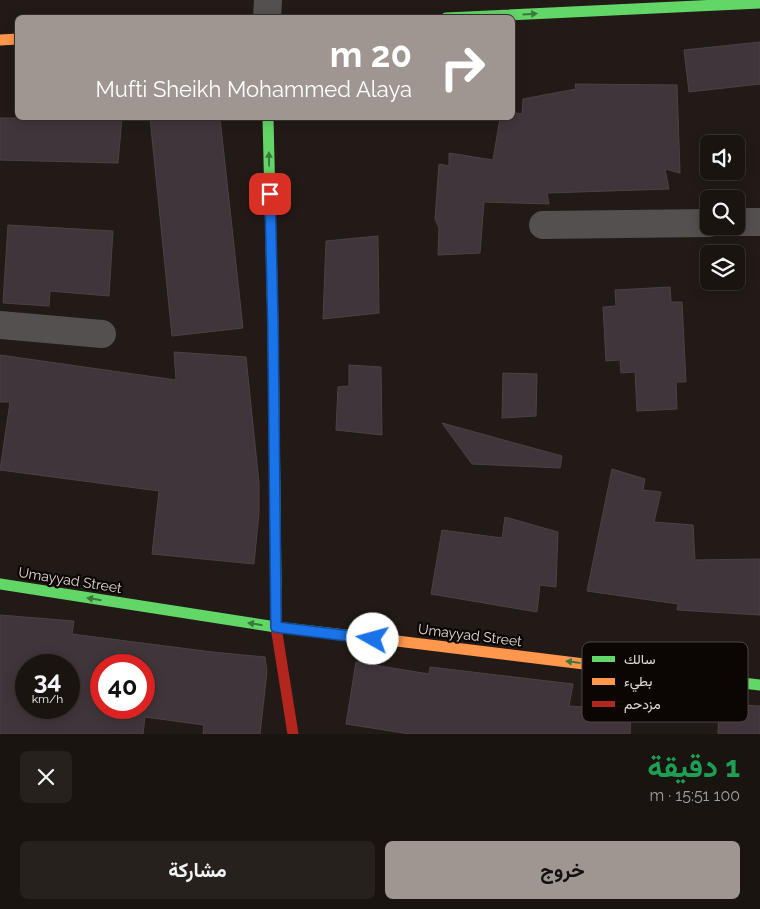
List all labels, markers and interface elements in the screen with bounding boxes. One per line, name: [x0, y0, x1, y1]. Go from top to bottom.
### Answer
one-way arrow: [522, 9, 538, 17]
text: 20 m: [330, 34, 412, 75]
icon: right: [430, 35, 495, 100]
text: Mufti Sheikh Mohammed Alaya: [96, 76, 412, 102]
map controls: [700, 135, 745, 290]
button: sound: [700, 135, 745, 180]
one-way arrow: [265, 150, 273, 166]
pin: [249, 173, 291, 215]
icon: arrive: [256, 180, 284, 208]
button: search: [700, 190, 745, 235]
button: layers: [700, 245, 745, 290]
street label: Umayyad Street: [17, 564, 123, 596]
one-way arrow: [86, 594, 102, 602]
position arrow: [346, 612, 398, 664]
one-way arrow: [247, 620, 263, 628]
street label: Umayyad Street: [417, 621, 523, 649]
legend: [582, 642, 748, 722]
text: سالك: [624, 651, 655, 667]
speed limit sign: 40: [90, 654, 155, 719]
one-way arrow: [564, 658, 580, 666]
text: 34: [33, 665, 62, 695]
text: بطيء: [624, 673, 652, 693]
text: km/h: [32, 692, 63, 706]
text: مزدحم: [624, 696, 661, 713]
text: 1 دقيقة: [647, 749, 740, 784]
button: close: [20, 751, 72, 803]
text: 100 m · 15:51: [649, 786, 740, 805]
button: مشاركة: [20, 841, 375, 899]
button: خروج: [385, 841, 740, 899]

